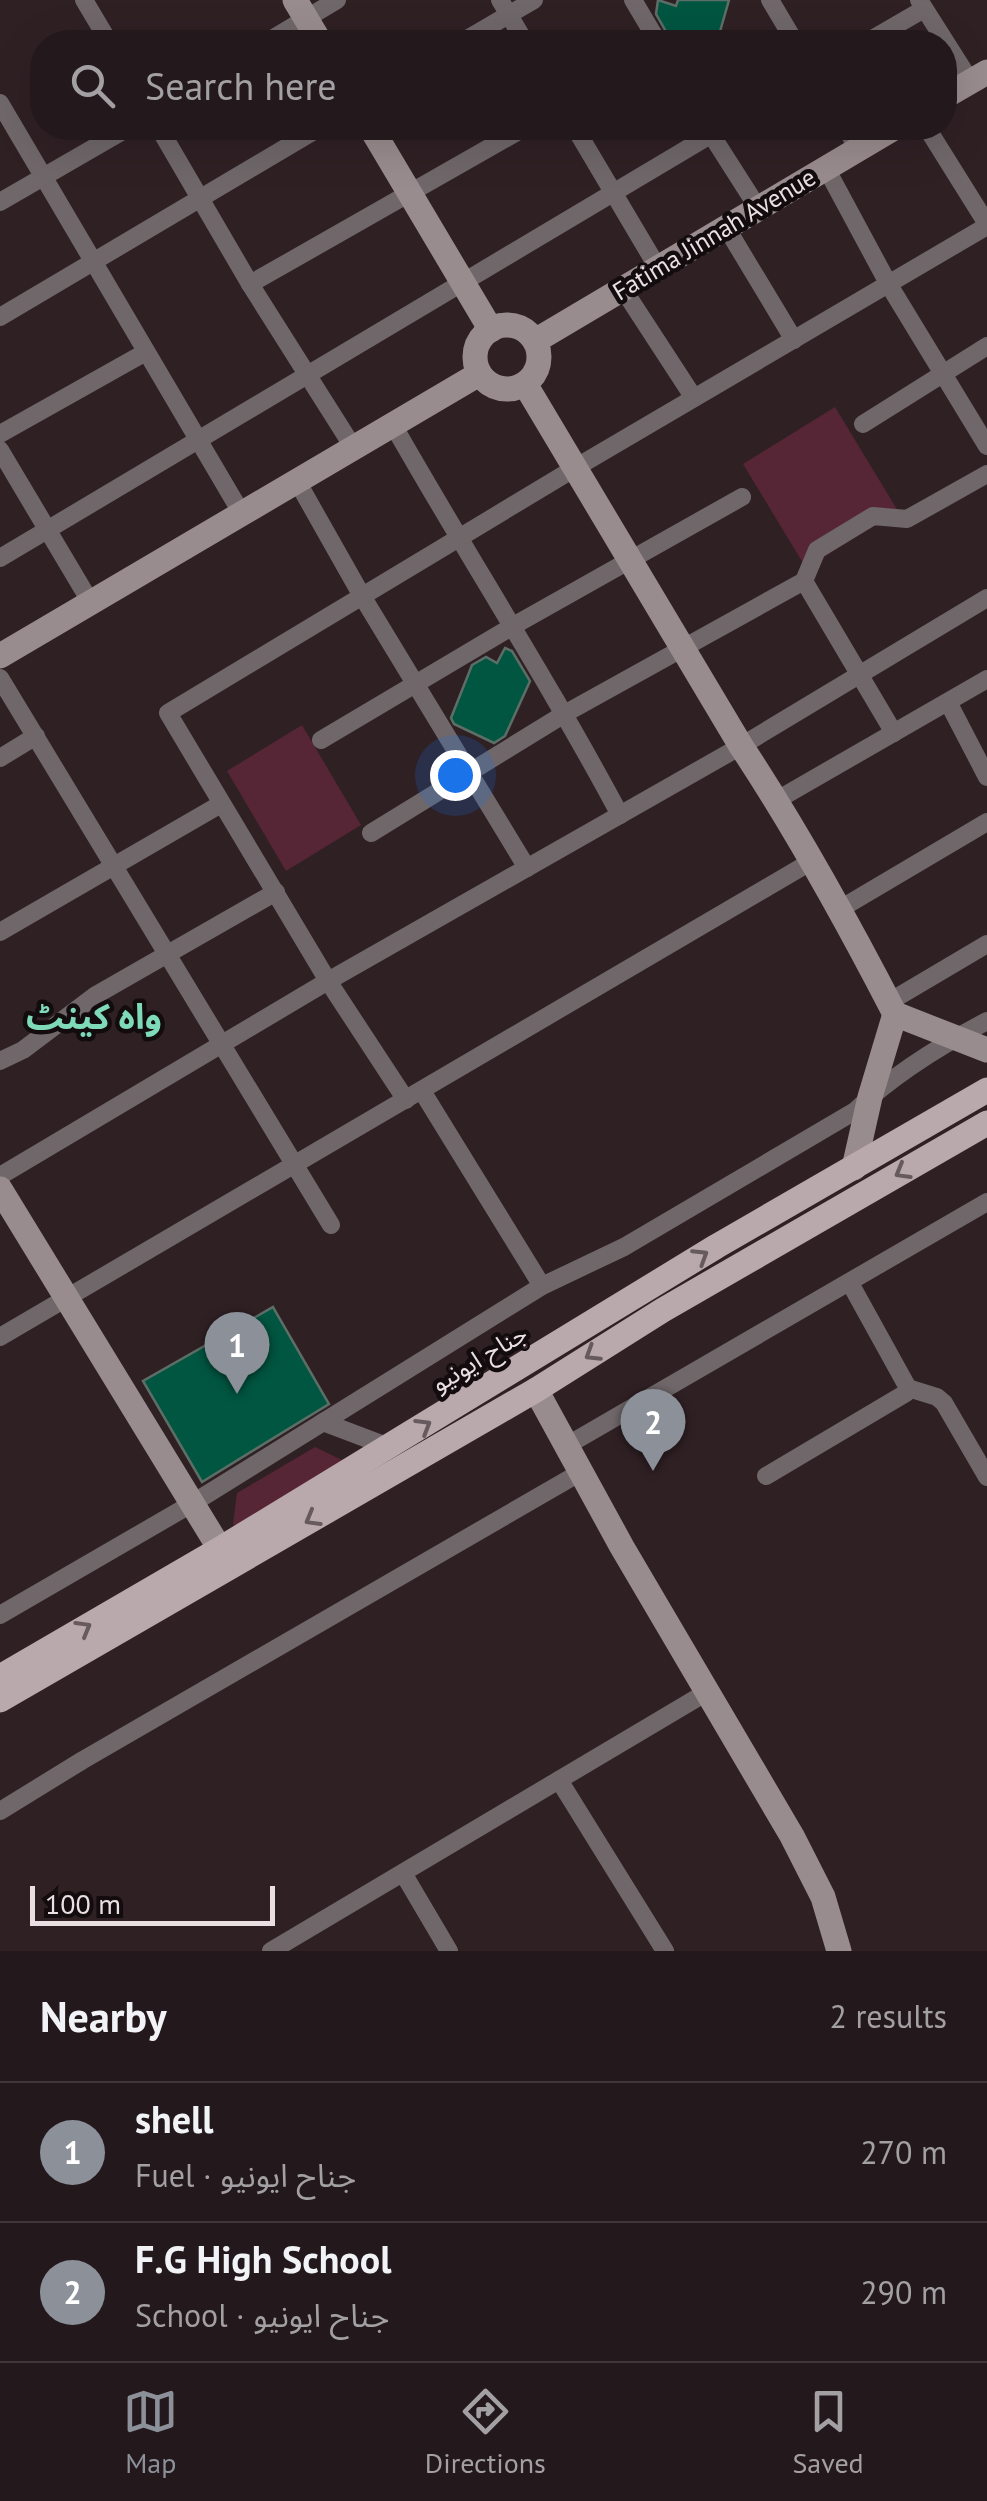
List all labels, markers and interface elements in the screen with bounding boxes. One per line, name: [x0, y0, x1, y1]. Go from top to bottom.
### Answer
search box: [30, 30, 957, 140]
icon: search: [65, 58, 120, 113]
text: Search here: [145, 61, 337, 110]
street label: Fatima Jinnah Avenue: [607, 161, 821, 307]
your location: [430, 750, 481, 801]
district label: واہ کینٹ: [26, 993, 162, 1039]
one-way arrow: [895, 1159, 913, 1179]
one-way arrow: [690, 1249, 708, 1268]
pin: 1: [204, 1312, 270, 1394]
street label: جناح ایونیو: [425, 1317, 534, 1402]
one-way arrow: [585, 1342, 603, 1361]
pin: 2: [620, 1388, 686, 1471]
one-way arrow: [413, 1419, 431, 1438]
one-way arrow: [305, 1507, 323, 1526]
one-way arrow: [74, 1621, 92, 1640]
scale bar: [30, 1881, 275, 1926]
text: 100 m: [45, 1885, 121, 1922]
text: Nearby: [40, 1989, 167, 2044]
text: 2 results: [829, 1995, 947, 2037]
text: shell: [135, 2094, 213, 2143]
text: 1: [63, 2131, 82, 2173]
text: 270 m: [860, 2131, 947, 2173]
text: Fuel · جناح ایونیو: [135, 2154, 356, 2196]
text: F.G High School: [135, 2234, 391, 2283]
text: 2: [63, 2271, 82, 2313]
text: 290 m: [860, 2271, 947, 2313]
text: School · جناح ایونیو: [135, 2294, 389, 2336]
tab: Map: [123, 2384, 178, 2481]
tab: Directions: [425, 2384, 546, 2481]
tab: Saved: [792, 2384, 864, 2481]

